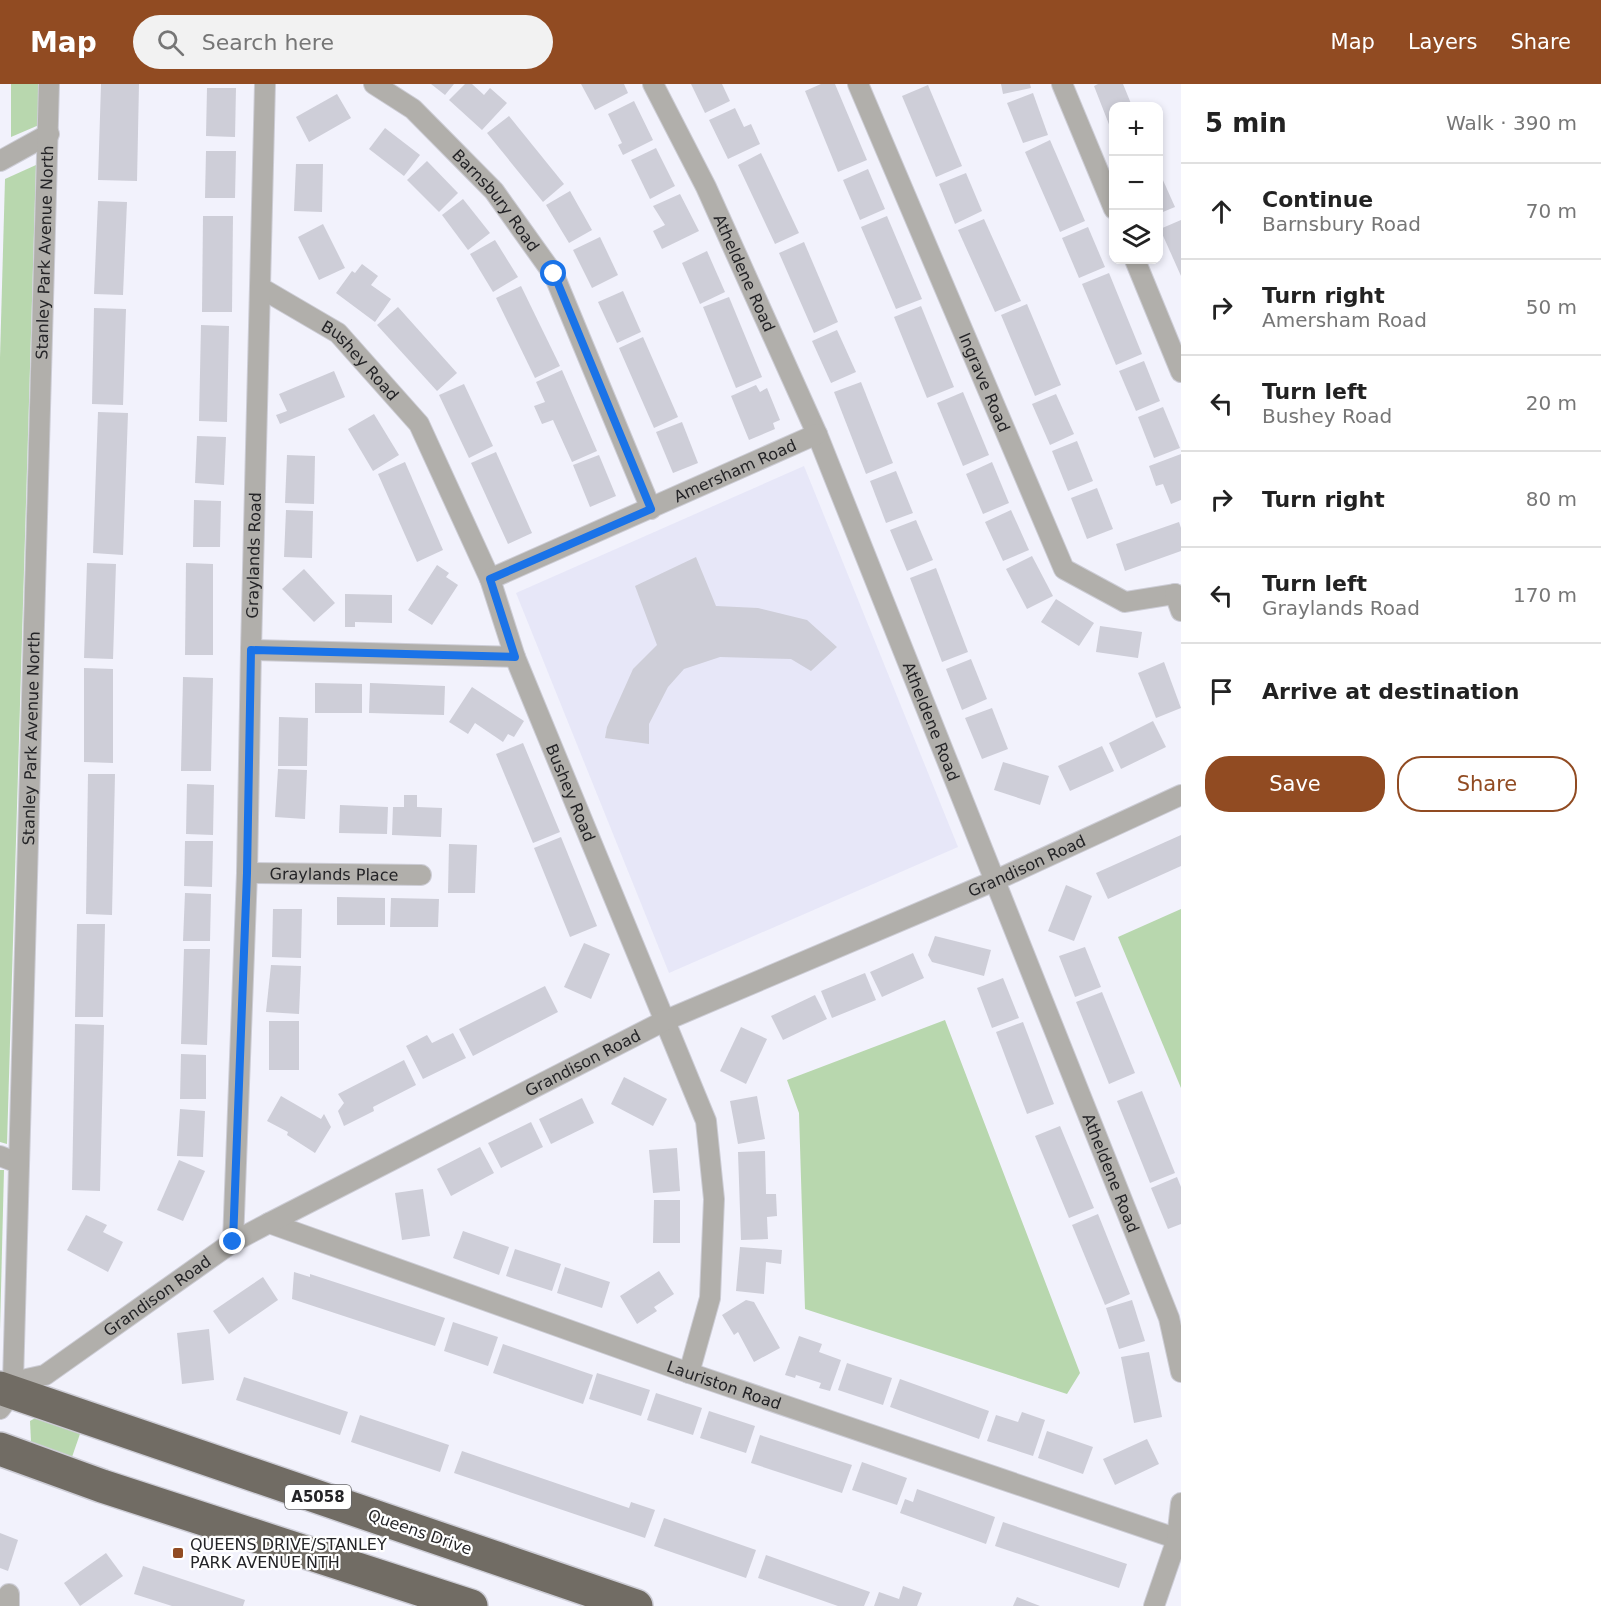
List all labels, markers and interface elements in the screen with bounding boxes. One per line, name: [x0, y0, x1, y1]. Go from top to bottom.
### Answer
search box: [133, 15, 553, 69]
text: Map: [30, 26, 97, 59]
icon: search: [154, 26, 187, 59]
text: Search here: [202, 30, 334, 55]
text: Map: [1331, 30, 1375, 54]
text: Layers: [1408, 30, 1477, 54]
text: Share: [1510, 30, 1571, 54]
map controls: [1109, 102, 1163, 264]
button: +: [1109, 102, 1163, 156]
text: 5 min: [1205, 108, 1287, 138]
text: Walk · 390 m: [1446, 111, 1577, 135]
street label: Stanley Park Avenue North: [32, 145, 57, 360]
street label: Barnsbury Road: [448, 145, 544, 255]
button: −: [1109, 156, 1163, 210]
text: Continue: [1262, 187, 1373, 212]
icon: ahead: [1205, 195, 1238, 228]
text: 70 m: [1526, 199, 1577, 223]
button: layers: [1109, 210, 1163, 264]
street label: Atheldene Road: [710, 211, 779, 335]
text: Barnsbury Road: [1262, 212, 1421, 236]
route start: [540, 260, 566, 286]
text: Turn right: [1262, 283, 1385, 308]
icon: right: [1205, 291, 1238, 324]
text: 50 m: [1526, 295, 1577, 319]
text: Amersham Road: [1262, 308, 1427, 332]
street label: Bushey Road: [318, 316, 403, 404]
street label: Ingrave Road: [955, 330, 1014, 435]
text: Turn left: [1262, 379, 1367, 404]
icon: left: [1205, 387, 1238, 420]
text: 20 m: [1526, 391, 1577, 415]
text: Bushey Road: [1262, 404, 1392, 428]
street label: Amersham Road: [671, 435, 799, 506]
icon: right: [1205, 483, 1238, 516]
text: Turn right: [1262, 487, 1385, 512]
text: 80 m: [1526, 487, 1577, 511]
street label: Graylands Road: [242, 492, 264, 619]
text: Turn left: [1262, 571, 1367, 596]
icon: left: [1205, 579, 1238, 612]
text: 170 m: [1513, 583, 1577, 607]
text: Graylands Road: [1262, 596, 1420, 620]
street label: Stanley Park Avenue North: [18, 631, 43, 846]
street label: Atheldene Road: [899, 659, 964, 784]
icon: arrive: [1205, 675, 1238, 708]
text: Arrive at destination: [1262, 679, 1519, 704]
street label: Bushey Road: [542, 741, 599, 844]
button: Save: [1205, 756, 1385, 812]
button: Share: [1397, 756, 1577, 812]
street label: Grandison Road: [965, 831, 1089, 900]
street label: Graylands Place: [269, 864, 399, 884]
street label: Grandison Road: [522, 1025, 644, 1100]
street label: Atheldene Road: [1079, 1111, 1143, 1235]
route end: [219, 1228, 245, 1254]
street label: Grandison Road: [100, 1251, 214, 1340]
street label: Lauriston Road: [664, 1356, 784, 1413]
road number: A5058: [285, 1485, 351, 1509]
street label: Queens Drive: [366, 1505, 474, 1559]
place label: QUEENS DRIVE/STANLEY PARK AVENUE NTH: [190, 1535, 387, 1572]
marker: QUEENS DRIVE/STANLEY PARK AVENUE NTH: [171, 1546, 185, 1560]

